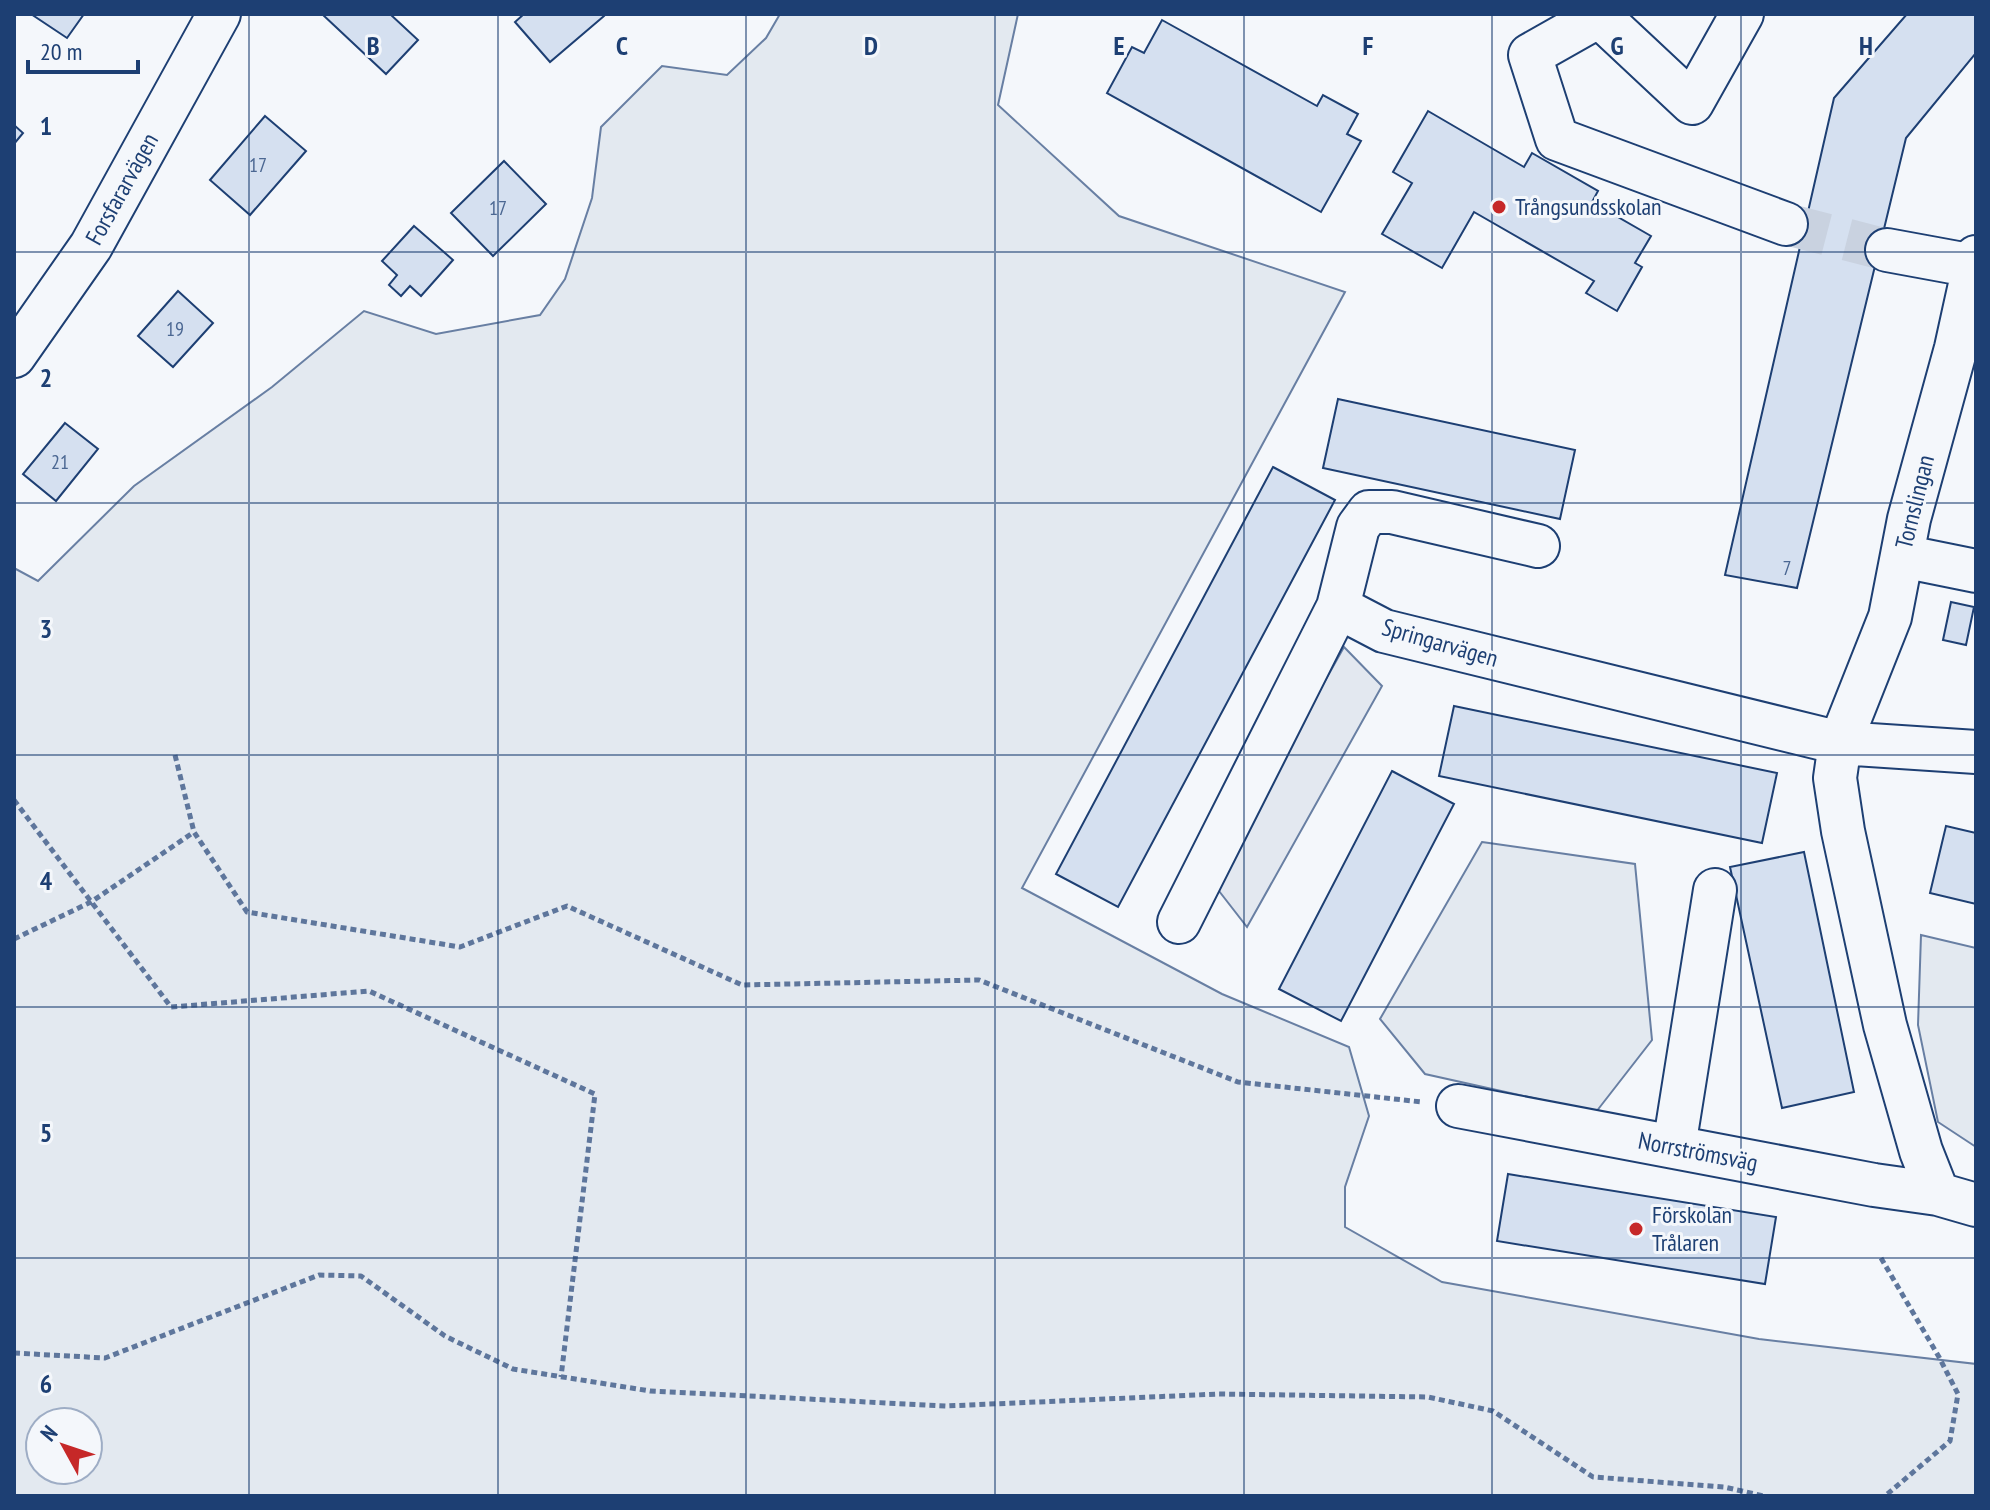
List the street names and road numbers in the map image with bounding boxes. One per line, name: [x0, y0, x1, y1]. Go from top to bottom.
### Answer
street label: Forsfararvägen: [78, 127, 165, 250]
street label: Tornslingan: [1888, 452, 1941, 552]
street label: Springarvägen: [1379, 611, 1502, 674]
street label: Norrströmsväg: [1636, 1125, 1760, 1178]

